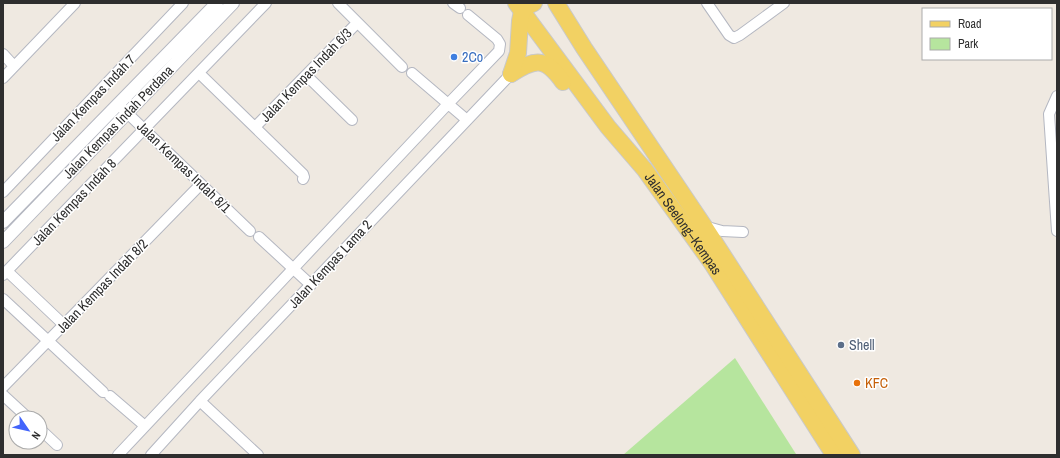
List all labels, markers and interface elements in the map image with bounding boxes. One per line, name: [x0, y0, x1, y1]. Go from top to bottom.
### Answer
legend: [922, 8, 1052, 60]
text: Road: [958, 16, 982, 32]
street label: Jalan Kempas Indah 6/3: [257, 24, 355, 126]
text: Park: [958, 36, 978, 52]
place label: 2Co: [462, 48, 483, 66]
street label: Jalan Kempas Indah 7: [47, 51, 139, 145]
marker: 2Co: [449, 52, 459, 62]
street label: Jalan Kempas Indah Perdana: [59, 61, 177, 183]
street label: Jalan Kempas Indah 8/1: [133, 118, 235, 217]
street label: Jalan Kempas Indah 8: [28, 155, 120, 249]
street label: Jalan Seelong–Kempas: [641, 169, 726, 278]
street label: Jalan Kempas Lama 2: [284, 216, 376, 312]
street label: Jalan Kempas Indah 8/2: [53, 235, 151, 337]
place label: Shell: [849, 336, 875, 354]
marker: Shell: [836, 340, 846, 350]
place label: KFC: [865, 374, 888, 392]
marker: KFC: [852, 378, 862, 388]
north arrow: [8, 410, 48, 450]
text: N: [29, 429, 44, 442]

